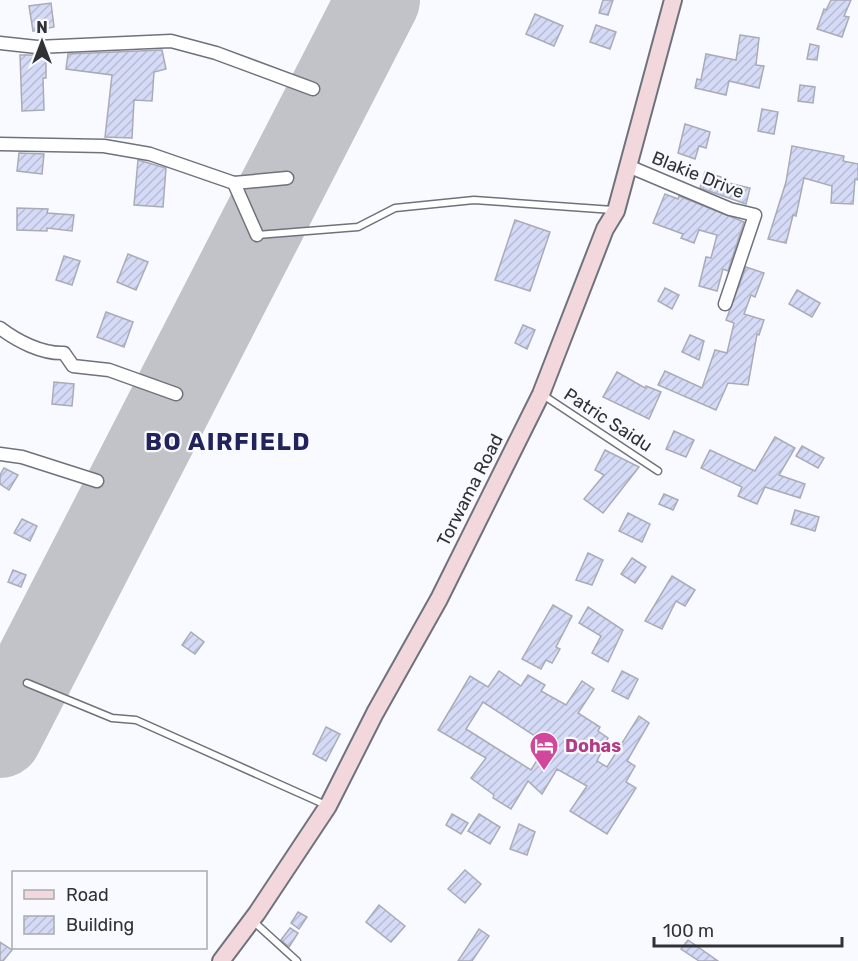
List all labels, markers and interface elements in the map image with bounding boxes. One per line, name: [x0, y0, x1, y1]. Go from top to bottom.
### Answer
north arrow: [12, 12, 72, 72]
text: N: [36, 18, 48, 37]
street label: Blakie Drive: [649, 146, 747, 204]
street label: Patric Saidu: [560, 383, 656, 457]
district label: BO AIRFIELD: [145, 428, 311, 456]
street label: Torwama Road: [432, 430, 508, 550]
hotel icon: Dohas: [528, 730, 560, 772]
place label: Dohas: [565, 735, 621, 757]
legend: [12, 871, 207, 949]
text: Road: [66, 884, 109, 906]
scale bar: [654, 910, 842, 948]
text: Building: [66, 914, 134, 936]
text: 100 m: [663, 920, 714, 942]

